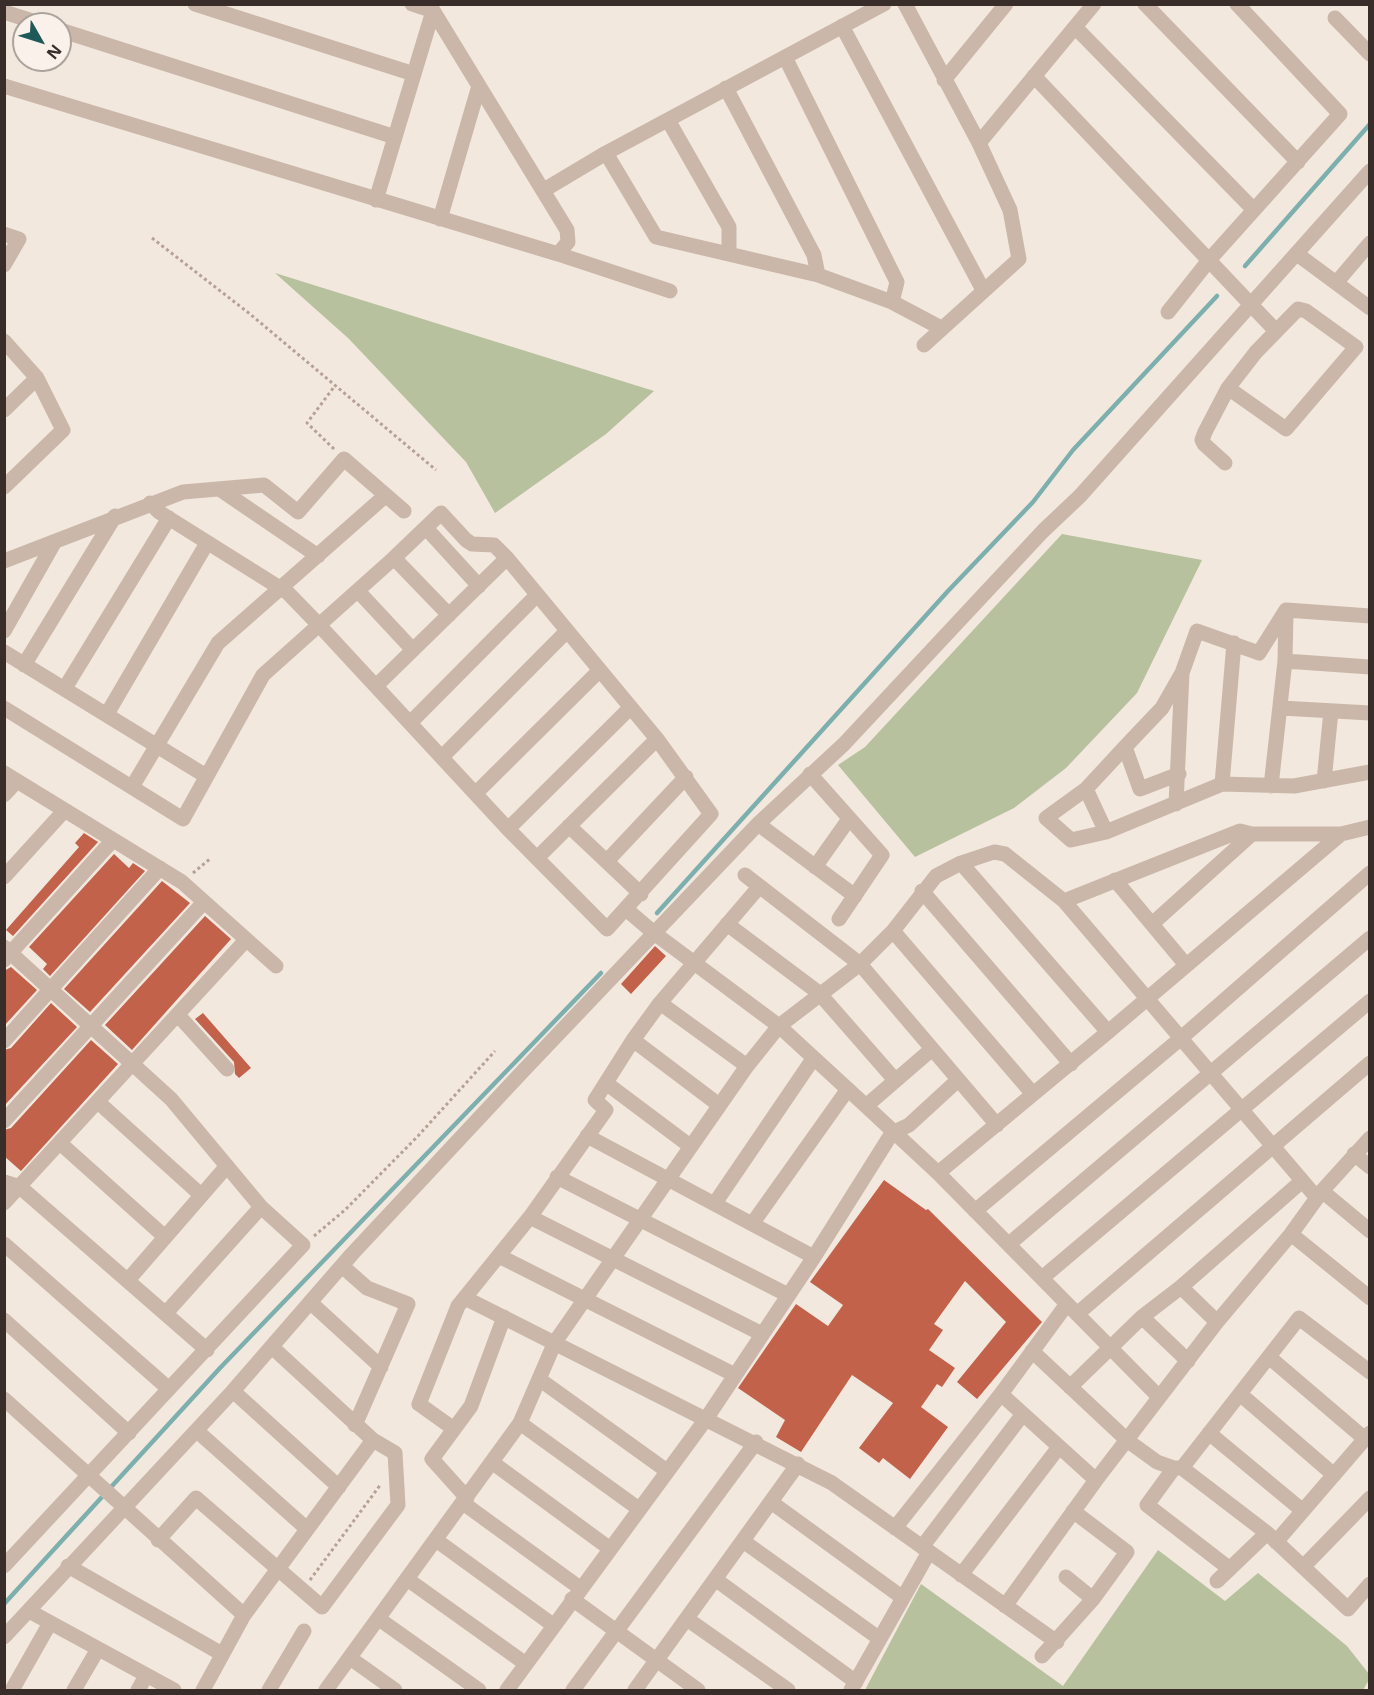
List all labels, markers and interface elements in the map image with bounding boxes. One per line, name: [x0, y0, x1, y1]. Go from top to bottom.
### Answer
north arrow: [12, 12, 72, 72]
text: N: [42, 40, 67, 64]

